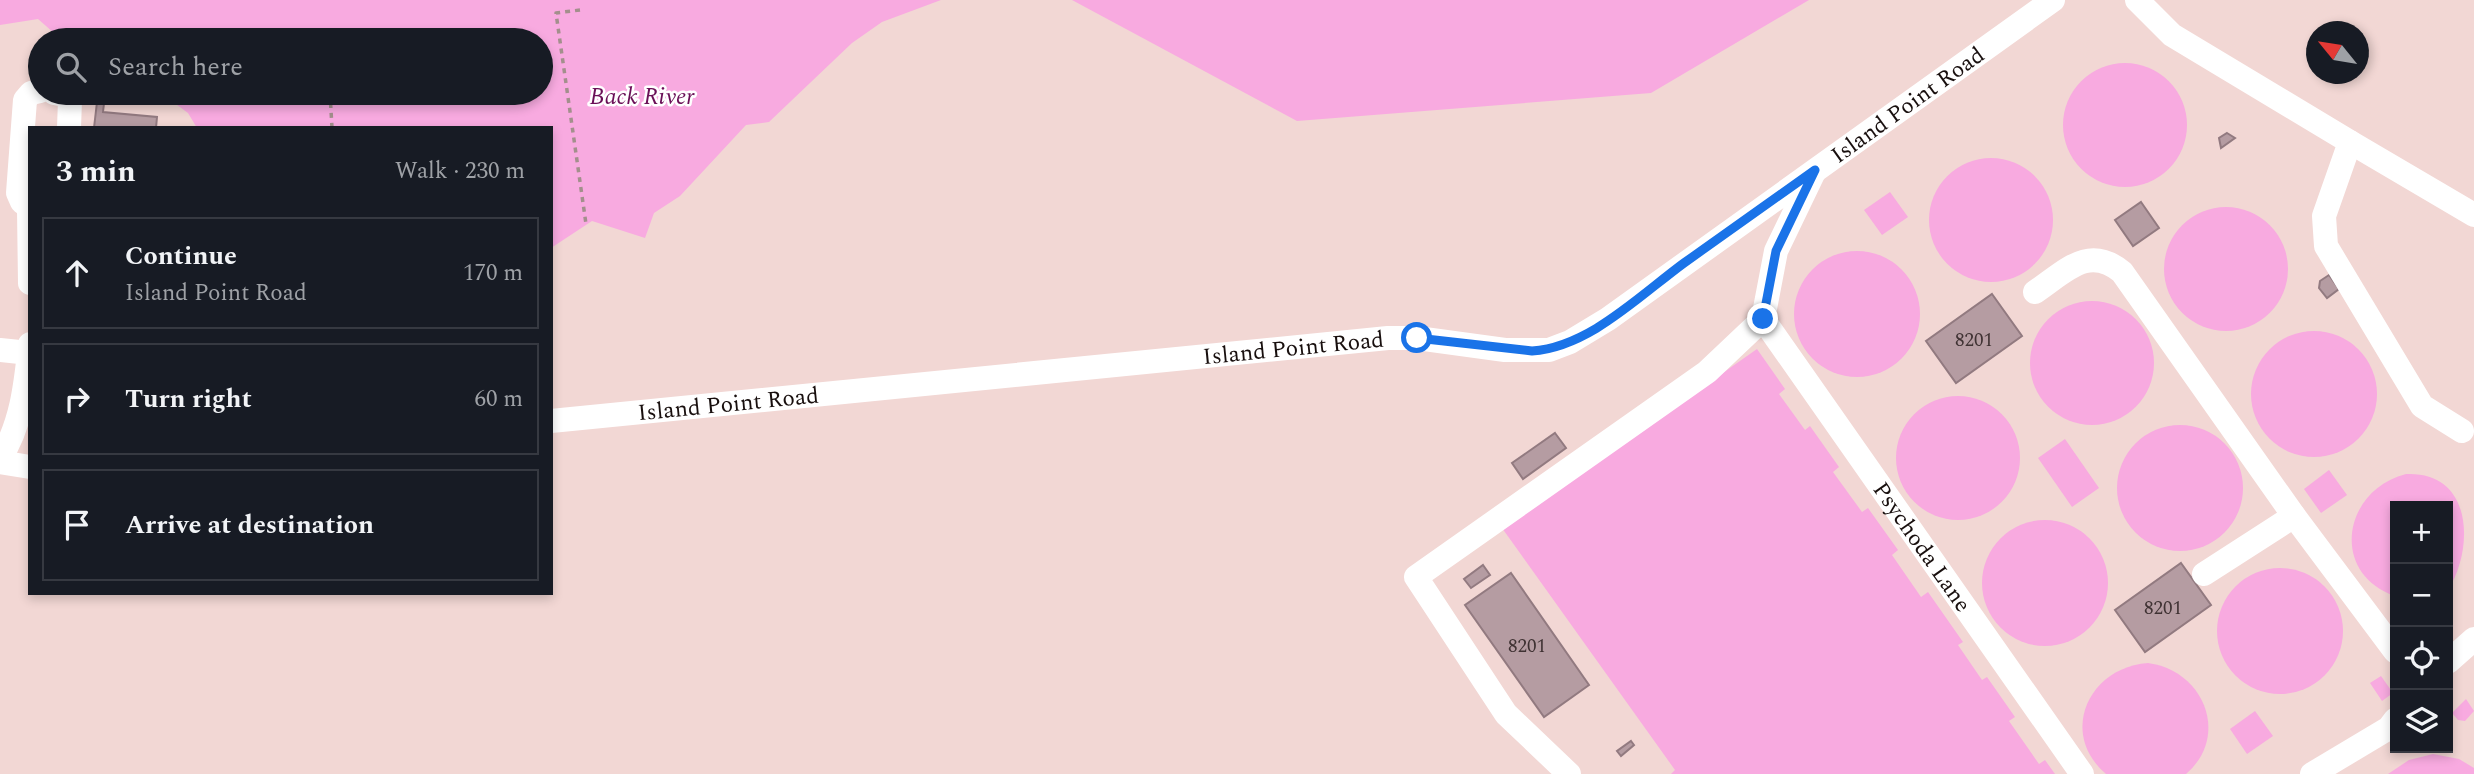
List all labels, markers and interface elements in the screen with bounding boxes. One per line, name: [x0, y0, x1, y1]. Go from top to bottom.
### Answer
north arrow: [2306, 21, 2369, 84]
search box: [28, 28, 553, 105]
street label: Island Point Road: [1824, 38, 1992, 173]
text: Search here: [108, 47, 243, 87]
icon: search: [52, 48, 90, 86]
water label: Back River: [589, 79, 695, 115]
text: 3 min: [56, 149, 136, 195]
text: Walk · 230 m: [395, 154, 525, 189]
text: Continue: [125, 236, 237, 276]
icon: ahead: [58, 254, 96, 292]
text: 170 m: [463, 256, 523, 291]
text: Island Point Road: [125, 276, 307, 311]
route end: [1747, 303, 1778, 334]
street label: Island Point Road: [1201, 322, 1386, 375]
route start: [1401, 322, 1432, 353]
house number: 8201: [1955, 326, 1993, 355]
text: Turn right: [125, 379, 252, 419]
street label: Island Point Road: [636, 379, 821, 431]
icon: right: [58, 380, 96, 418]
text: 60 m: [474, 382, 523, 417]
street label: Psychoda Lane: [1863, 475, 1979, 620]
map controls: [2390, 501, 2453, 753]
button: +: [2390, 501, 2453, 564]
text: Arrive at destination: [125, 505, 374, 545]
icon: arrive: [58, 506, 96, 544]
button: −: [2390, 564, 2453, 627]
house number: 8201: [2144, 594, 2182, 623]
button: locate: [2390, 627, 2453, 690]
house number: 8201: [1508, 632, 1546, 661]
button: layers: [2390, 690, 2453, 753]

